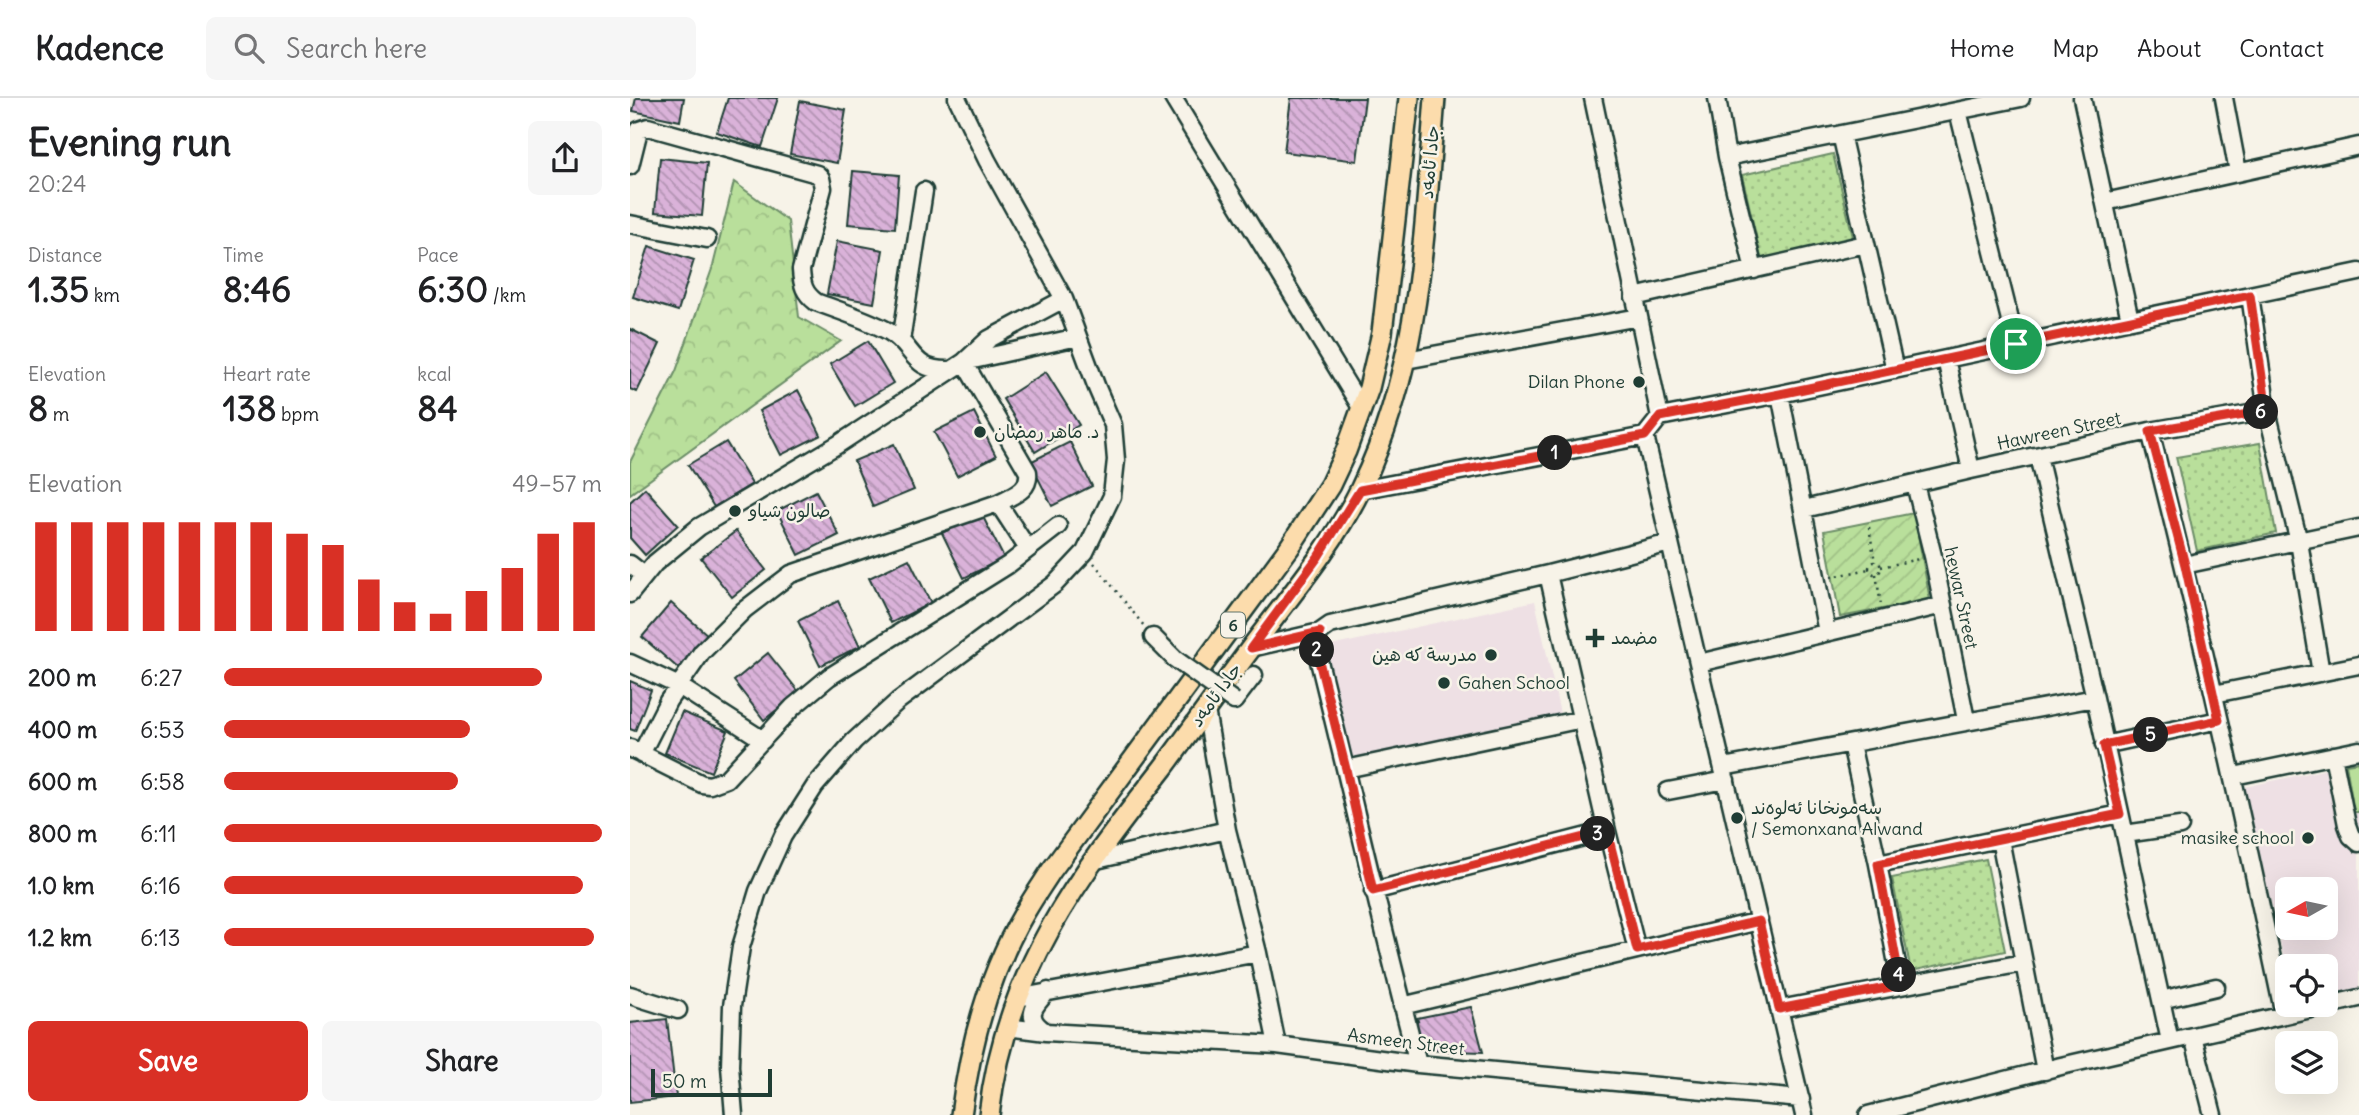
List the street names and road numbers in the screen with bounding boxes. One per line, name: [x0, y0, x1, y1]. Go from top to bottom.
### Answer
street label: جادا ئامەد: [1415, 124, 1444, 200]
street label: Hawreen Street: [1995, 406, 2123, 455]
street label: hewar Street: [1939, 545, 1984, 651]
road number: 6: [1221, 612, 1245, 638]
street label: جادا ئامەد: [1185, 658, 1247, 731]
street label: Asmeen Street: [1346, 1023, 1466, 1060]

